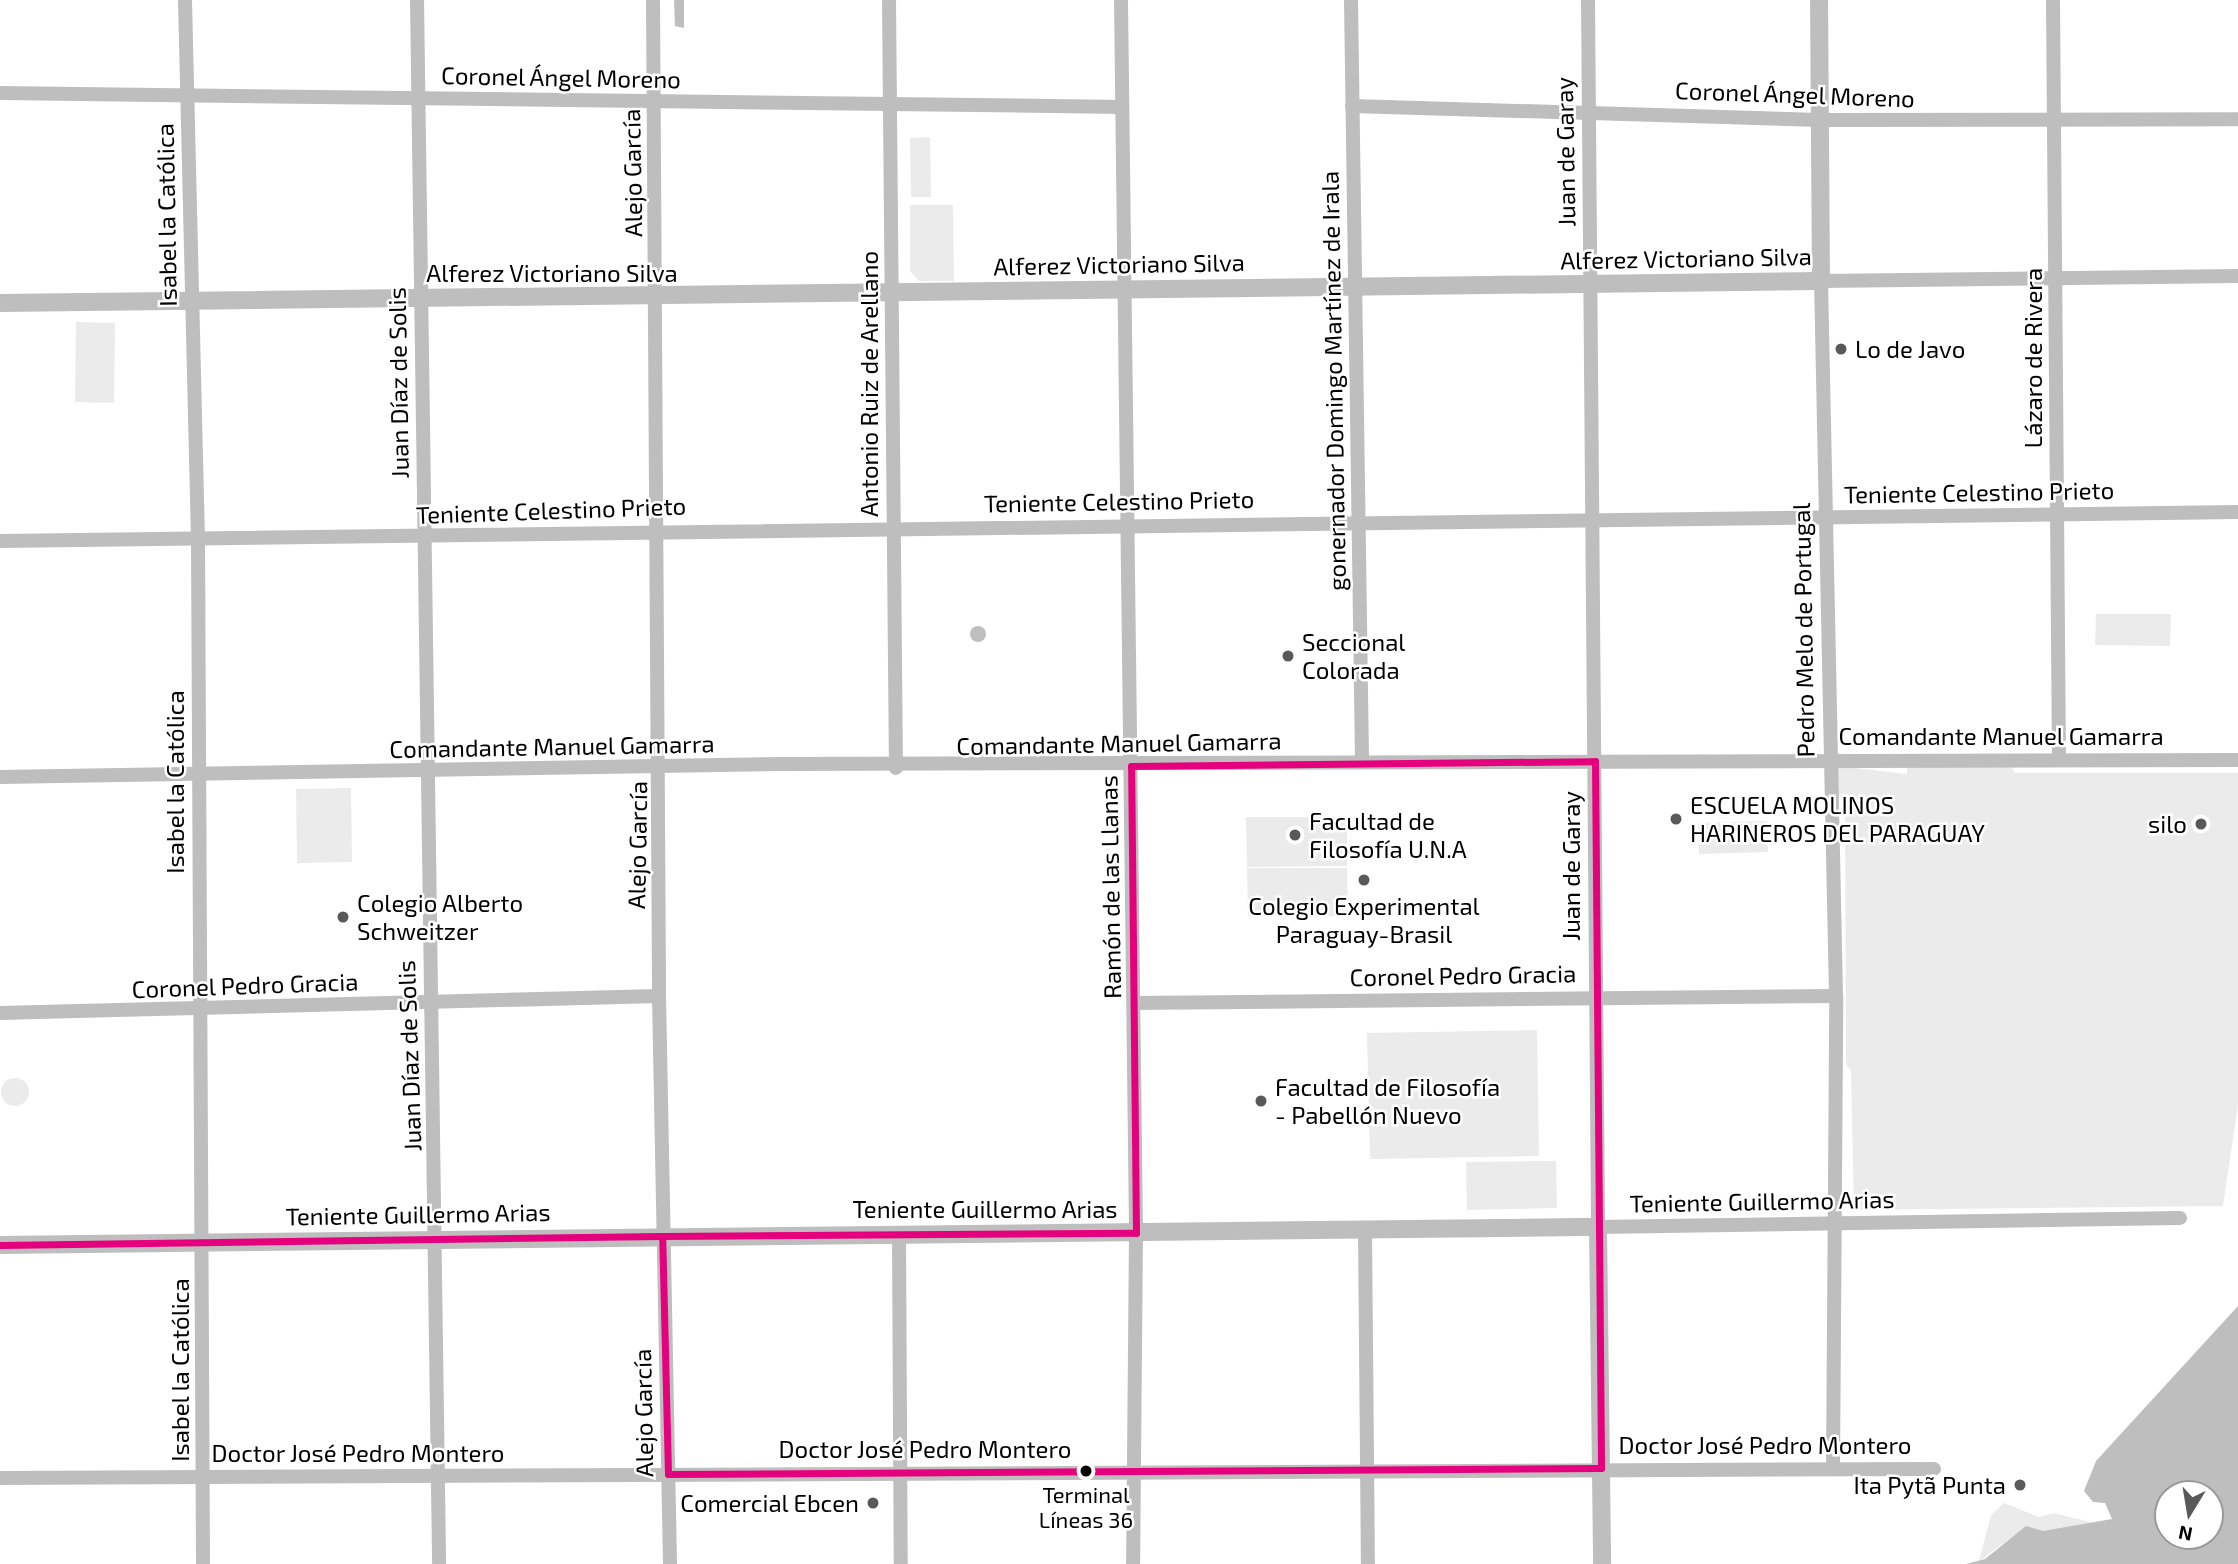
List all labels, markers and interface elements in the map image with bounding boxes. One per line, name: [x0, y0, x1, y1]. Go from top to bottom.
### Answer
street label: Coronel Ángel Moreno: [440, 60, 682, 94]
street label: Coronel Ángel Moreno: [1674, 75, 1916, 113]
street label: Juan de Garay: [1549, 77, 1581, 227]
street label: Alejo García: [616, 109, 648, 237]
street label: Isabel la Católica: [150, 123, 182, 307]
street label: gonernador Domingo Martínez de Irala: [1315, 171, 1351, 591]
street label: Alferez Victoriano Silva: [1560, 241, 1812, 275]
street label: Alferez Victoriano Silva: [993, 247, 1245, 281]
street label: Antonio Ruiz de Arellano: [855, 251, 883, 517]
street label: Alferez Victoriano Silva: [426, 259, 678, 287]
street label: Lázaro de Rivera: [2019, 268, 2047, 448]
street label: Juan Díaz de Solis: [382, 287, 414, 479]
place label: Lo de Javo: [1855, 335, 1966, 363]
marker: Lo de Javo: [1833, 341, 1849, 357]
street label: Teniente Celestino Prieto: [1844, 475, 2114, 509]
street label: Teniente Celestino Prieto: [984, 484, 1254, 518]
street label: Teniente Celestino Prieto: [415, 491, 687, 529]
street label: Pedro Melo de Portugal: [1786, 502, 1820, 758]
place label: Seccional Colorada: [1302, 628, 1405, 684]
marker: Seccional Colorada: [1280, 648, 1296, 664]
street label: Isabel la Católica: [161, 690, 189, 874]
street label: Comandante Manuel Gamarra: [1838, 722, 2164, 750]
street label: Comandante Manuel Gamarra: [956, 726, 1282, 760]
street label: Comandante Manuel Gamarra: [389, 729, 715, 763]
street label: Ramón de las Llanas: [1094, 775, 1126, 999]
street label: Alejo García: [621, 781, 653, 909]
street label: Juan de Garay: [1557, 791, 1585, 941]
place label: ESCUELA MOLINOS HARINEROS DEL PARAGUAY: [1690, 791, 1985, 847]
place label: Facultad de Filosofía U.N.A: [1309, 807, 1467, 863]
place label: silo: [2148, 810, 2187, 838]
marker: ESCUELA MOLINOS HARINEROS DEL PARAGUAY: [1668, 811, 1684, 827]
marker: silo: [2193, 816, 2209, 832]
marker: Facultad de Filosofía U.N.A: [1287, 827, 1303, 843]
marker: Colegio Experimental Paraguay-Brasil: [1356, 872, 1372, 888]
place label: Colegio Alberto Schweitzer: [357, 889, 524, 945]
place label: Colegio Experimental Paraguay-Brasil: [1248, 892, 1480, 948]
marker: Colegio Alberto Schweitzer: [335, 909, 351, 925]
street label: Coronel Pedro Gracia: [1349, 959, 1577, 991]
street label: Juan Díaz de Solis: [391, 960, 427, 1152]
street label: Coronel Pedro Gracia: [131, 967, 359, 1003]
place label: Facultad de Filosofía - Pabellón Nuevo: [1275, 1073, 1500, 1129]
marker: Facultad de Filosofía - Pabellón Nuevo: [1253, 1093, 1269, 1109]
street label: Teniente Guillermo Arias: [1629, 1184, 1895, 1218]
street label: Teniente Guillermo Arias: [852, 1195, 1118, 1223]
street label: Teniente Guillermo Arias: [285, 1197, 551, 1231]
street label: Isabel la Católica: [166, 1278, 194, 1462]
street label: Alejo García: [627, 1349, 659, 1477]
street label: Doctor José Pedro Montero: [1618, 1431, 1912, 1459]
street label: Doctor José Pedro Montero: [778, 1435, 1072, 1463]
street label: Doctor José Pedro Montero: [211, 1439, 505, 1467]
marker: Terminal Líneas 36: [1079, 1464, 1093, 1478]
place label: Ita Pytã Punta: [1853, 1471, 2006, 1499]
marker: Ita Pytã Punta: [2012, 1477, 2028, 1493]
north arrow: [2154, 1480, 2224, 1550]
place label: Terminal Líneas 36: [1039, 1481, 1133, 1532]
place label: Comercial Ebcen: [680, 1489, 859, 1517]
marker: Comercial Ebcen: [865, 1495, 881, 1511]
text: N: [2176, 1522, 2194, 1547]

